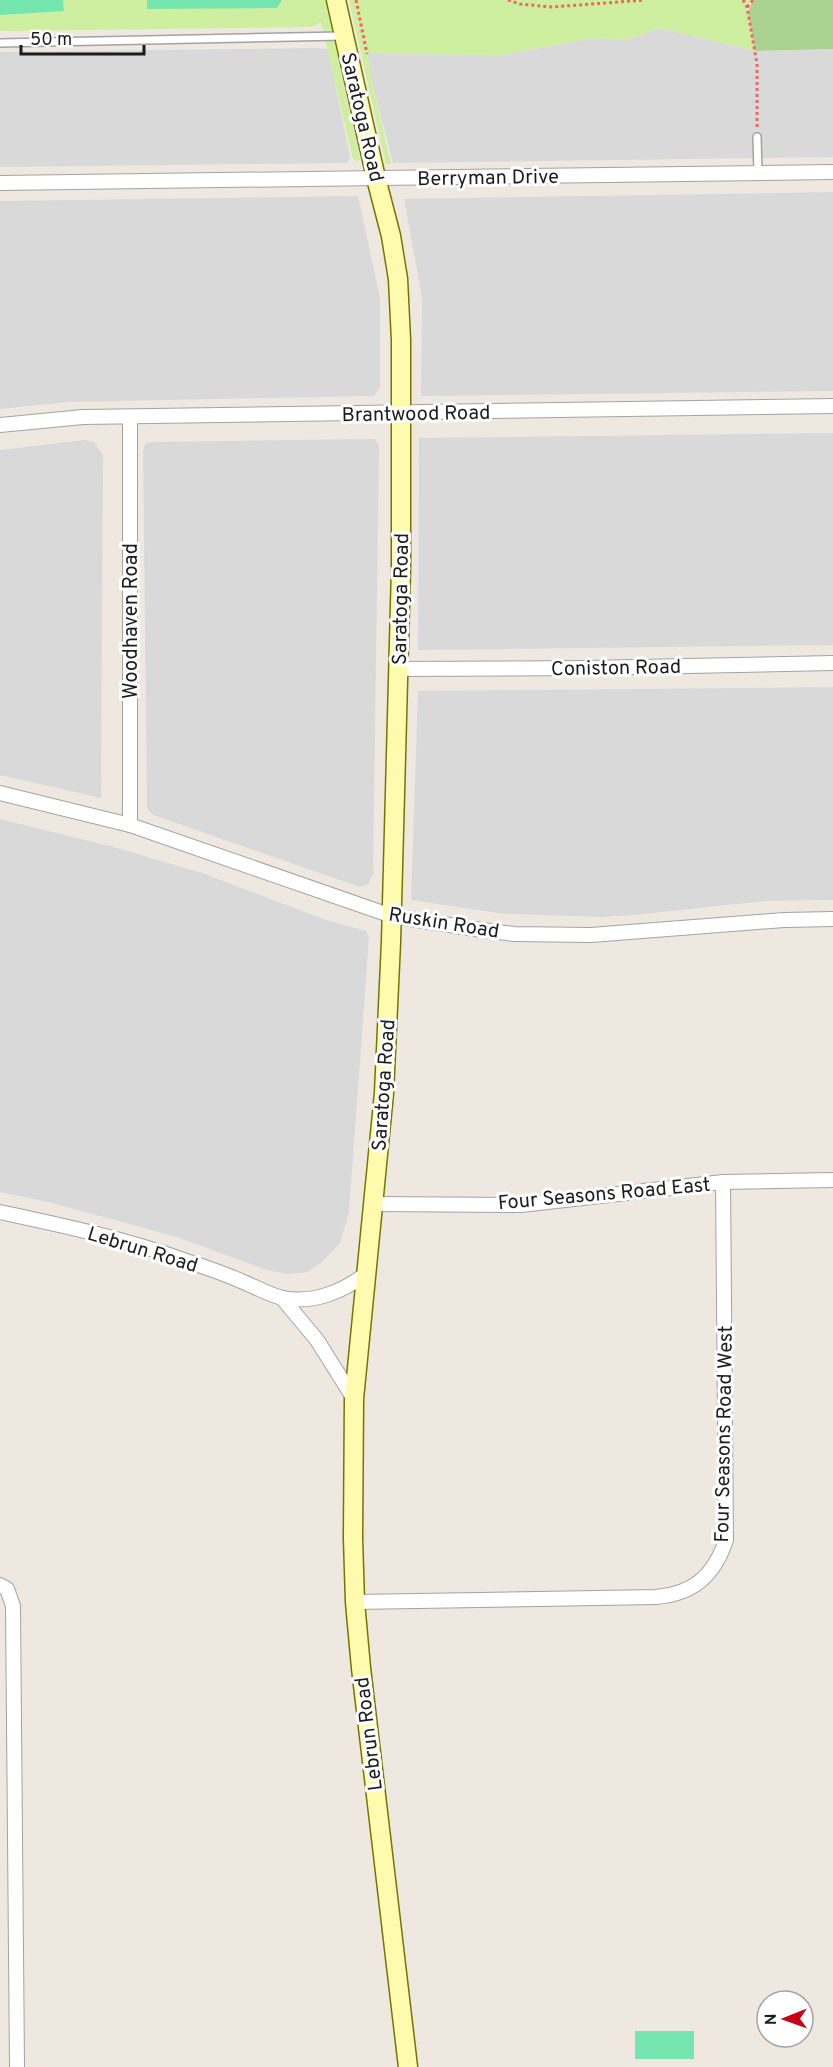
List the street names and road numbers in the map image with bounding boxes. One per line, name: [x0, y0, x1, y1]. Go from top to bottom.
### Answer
street label: Saratoga Road: [334, 50, 389, 185]
street label: Berryman Drive: [417, 165, 559, 193]
street label: Brantwood Road: [341, 401, 491, 429]
street label: Saratoga Road: [388, 533, 416, 665]
street label: Woodhaven Road: [119, 543, 145, 699]
street label: Coniston Road: [551, 655, 681, 683]
street label: Ruskin Road: [387, 902, 501, 946]
street label: Saratoga Road: [367, 1018, 403, 1152]
street label: Four Seasons Road East: [497, 1173, 712, 1217]
street label: Lebrun Road: [84, 1222, 201, 1280]
street label: Four Seasons Road West: [710, 1325, 740, 1543]
street label: Lebrun Road: [350, 1675, 390, 1792]

